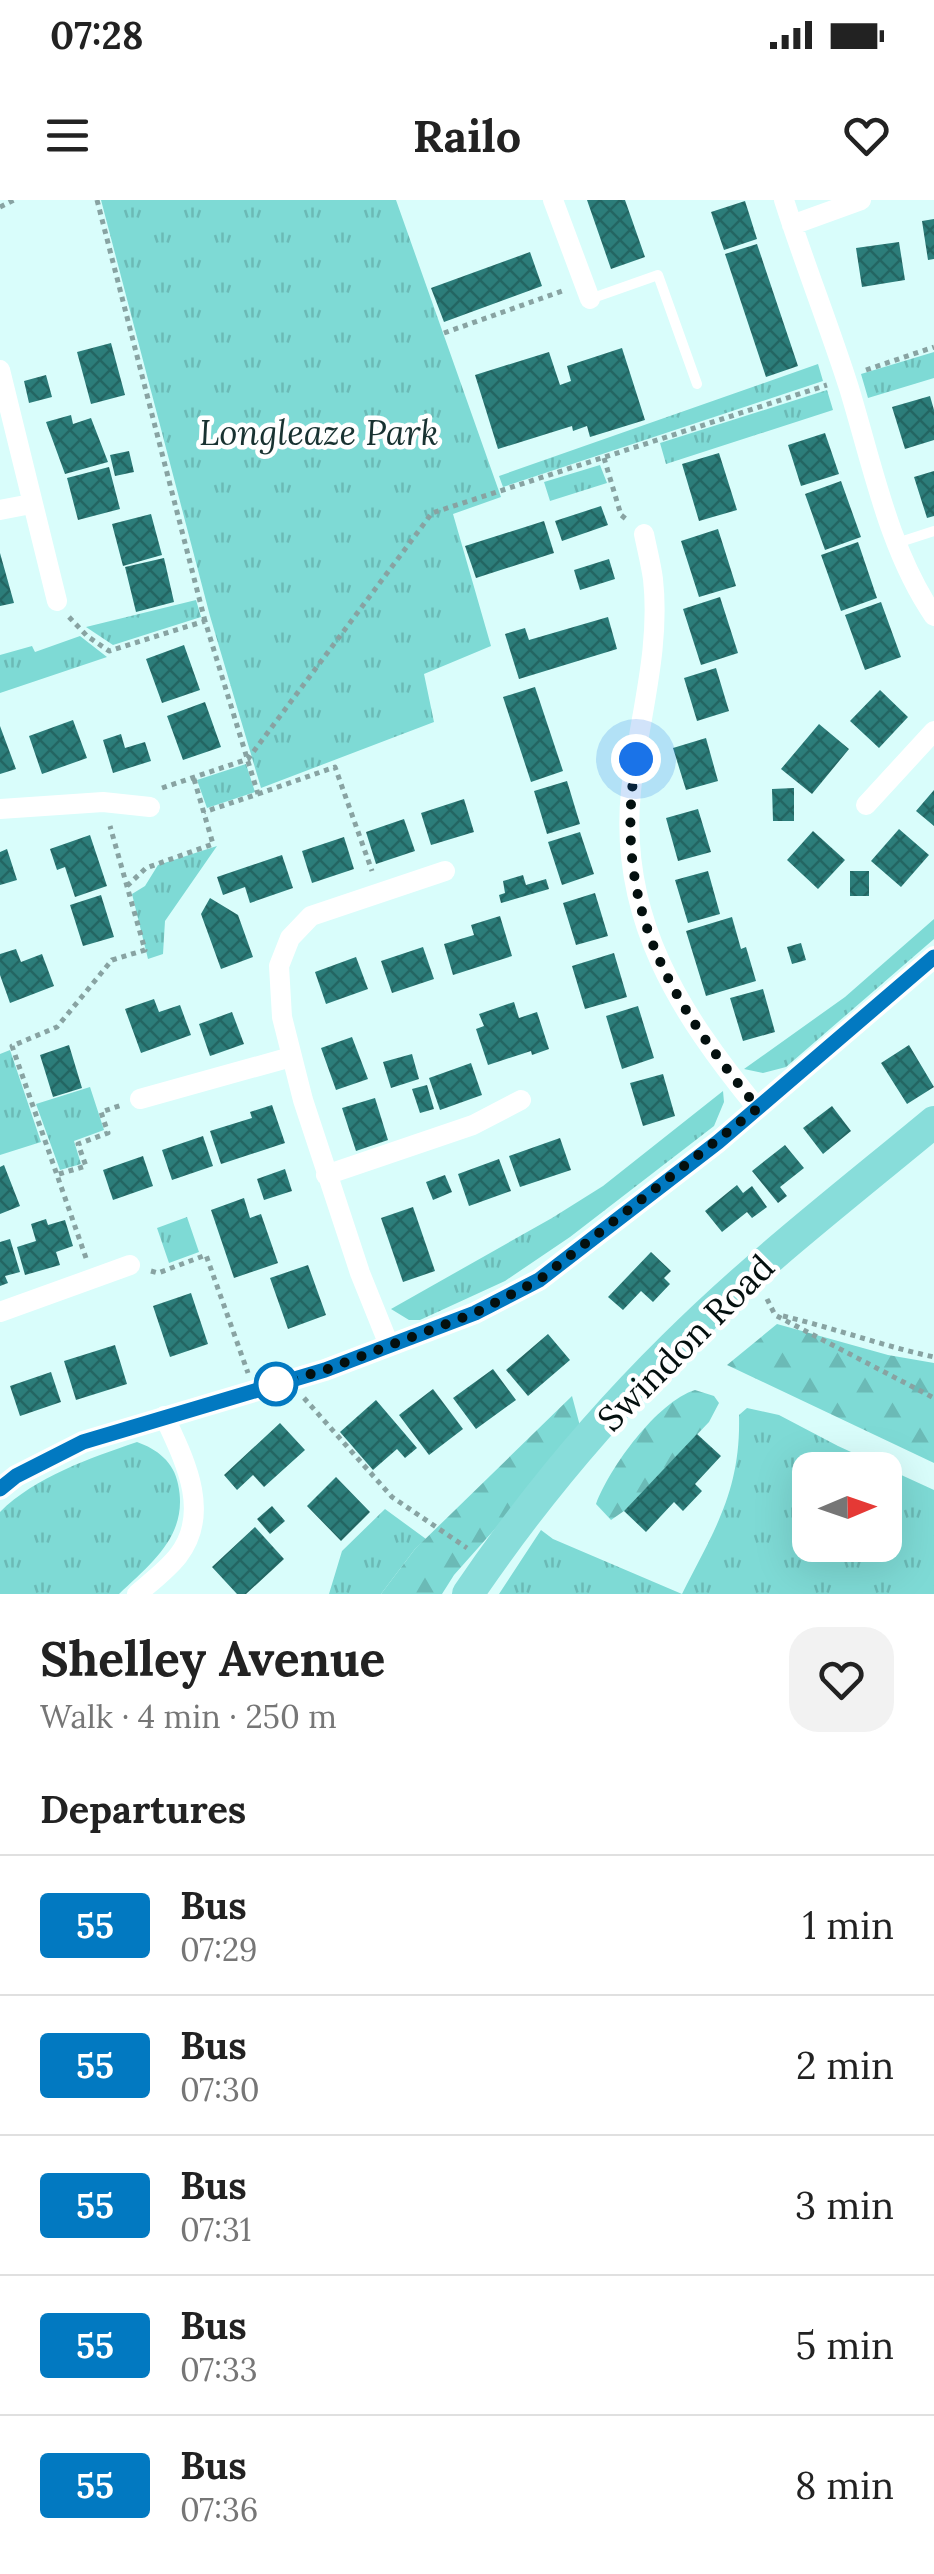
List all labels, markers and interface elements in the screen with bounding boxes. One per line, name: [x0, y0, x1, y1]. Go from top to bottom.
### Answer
text: 07:28: [50, 11, 143, 59]
text: Railo: [413, 107, 521, 164]
icon: menu: [40, 108, 95, 163]
icon: heart: [839, 108, 894, 163]
park label: Longleaze Park: [199, 410, 439, 455]
your location: [611, 734, 661, 784]
street label: Swindon Road: [588, 1245, 784, 1441]
unlabelled marker: [255, 1363, 297, 1405]
north arrow: [792, 1452, 902, 1562]
map controls: [792, 1452, 902, 1562]
button: heart: [789, 1627, 894, 1732]
text: Shelley Avenue: [40, 1628, 385, 1689]
text: Walk · 4 min · 250 m: [40, 1696, 337, 1737]
text: Departures: [40, 1785, 246, 1833]
text: Bus: [180, 1881, 247, 1929]
text: 1 min: [802, 1901, 894, 1949]
text: 55: [76, 1903, 114, 1948]
text: 07:29: [180, 1929, 258, 1970]
text: Bus: [180, 2021, 247, 2069]
text: 2 min: [796, 2041, 894, 2089]
text: 55: [76, 2043, 114, 2088]
text: 07:30: [180, 2069, 260, 2110]
text: Bus: [180, 2161, 247, 2209]
text: 3 min: [795, 2181, 894, 2229]
text: 55: [76, 2183, 114, 2228]
text: 07:31: [180, 2209, 251, 2250]
text: Bus: [180, 2301, 247, 2349]
text: 5 min: [796, 2321, 894, 2369]
text: 55: [76, 2323, 114, 2368]
text: 07:33: [180, 2349, 258, 2390]
text: Bus: [180, 2441, 247, 2489]
text: 8 min: [795, 2461, 894, 2509]
text: 55: [76, 2463, 114, 2508]
text: 07:36: [180, 2489, 258, 2530]

